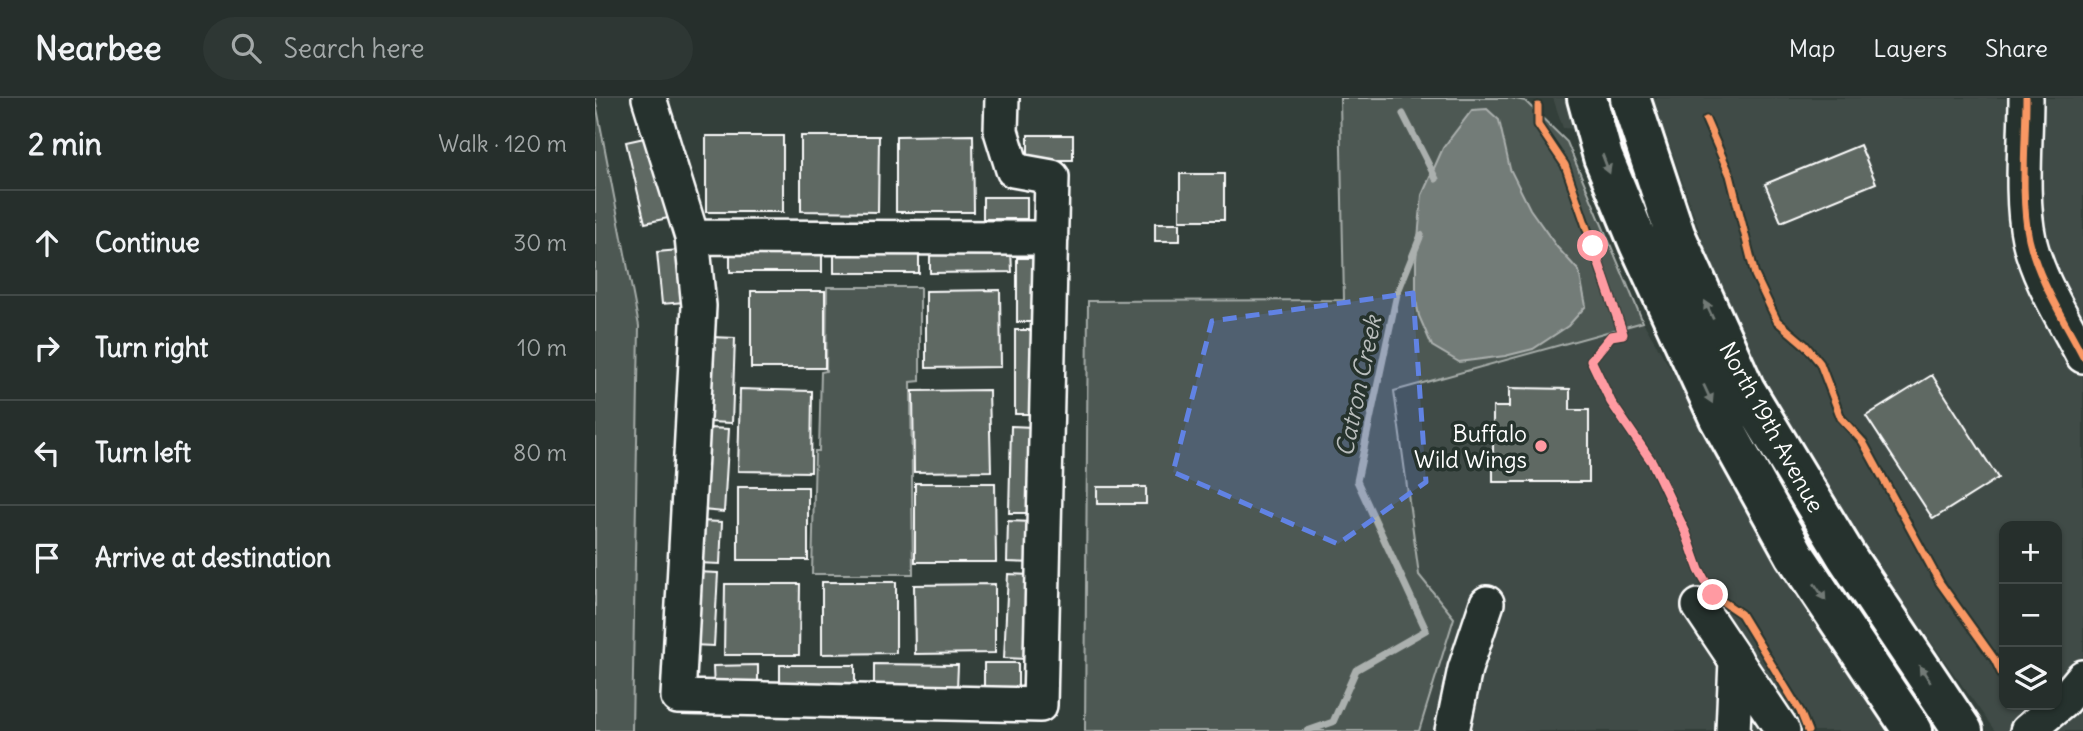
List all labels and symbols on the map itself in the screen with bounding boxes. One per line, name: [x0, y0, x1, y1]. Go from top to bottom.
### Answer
one-way arrow: [1601, 153, 1612, 174]
route start: [1577, 230, 1608, 261]
one-way arrow: [1704, 300, 1715, 321]
water label: Catron Creek: [1328, 311, 1388, 459]
street label: North 19th Avenue: [1713, 337, 1831, 517]
one-way arrow: [1702, 384, 1714, 404]
place label: Buffalo Wild Wings: [1414, 419, 1527, 474]
marker: Buffalo Wild Wings: [1533, 438, 1549, 454]
route end: [1697, 579, 1728, 610]
one-way arrow: [1813, 583, 1827, 601]
one-way arrow: [1918, 665, 1932, 683]

